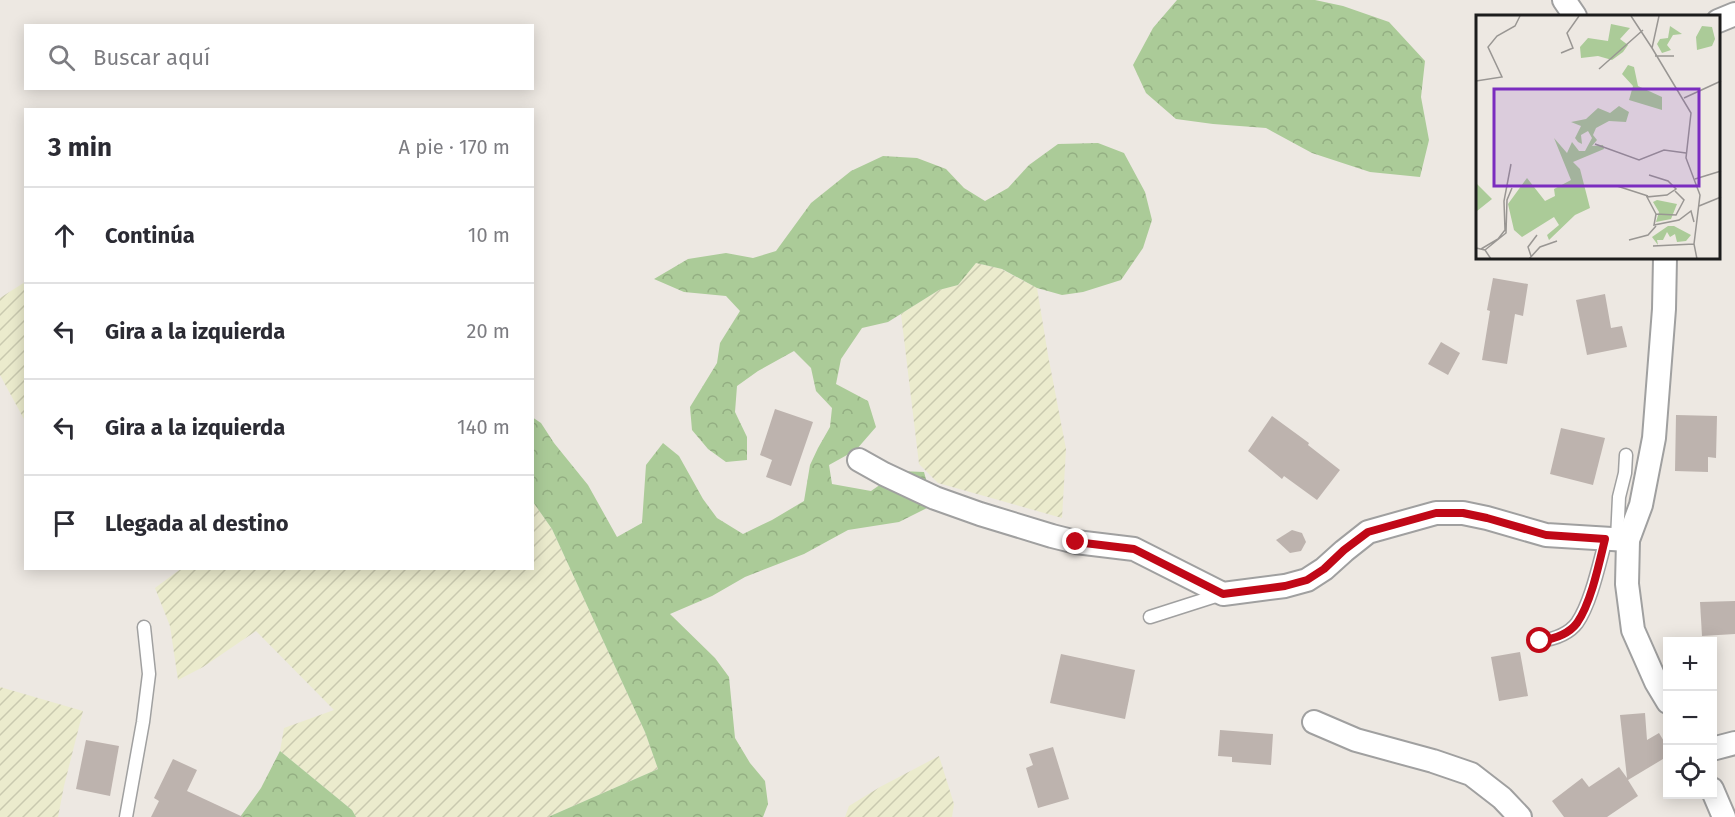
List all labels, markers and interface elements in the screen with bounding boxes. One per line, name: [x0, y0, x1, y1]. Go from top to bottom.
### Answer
inset map: [1476, 15, 1720, 260]
search box: [24, 24, 534, 90]
icon: search: [45, 41, 78, 74]
text: Buscar aquí: [93, 44, 210, 71]
text: 3 min: [48, 132, 112, 163]
text: A pie · 170 m: [399, 135, 510, 159]
icon: ahead: [48, 219, 81, 252]
text: Continúa: [105, 222, 195, 249]
text: 10 m: [468, 223, 510, 247]
icon: left: [48, 315, 81, 348]
text: Gira a la izquierda: [105, 318, 285, 345]
text: 20 m: [467, 319, 510, 343]
icon: left: [48, 411, 81, 444]
text: Gira a la izquierda: [105, 414, 285, 441]
text: 140 m: [457, 415, 510, 439]
icon: arrive: [48, 507, 81, 540]
text: Llegada al destino: [105, 510, 289, 537]
route end: [1062, 528, 1088, 554]
route start: [1526, 627, 1552, 653]
map controls: [1663, 637, 1717, 799]
button: +: [1663, 637, 1717, 691]
button: −: [1663, 691, 1717, 745]
button: locate: [1663, 745, 1717, 799]

